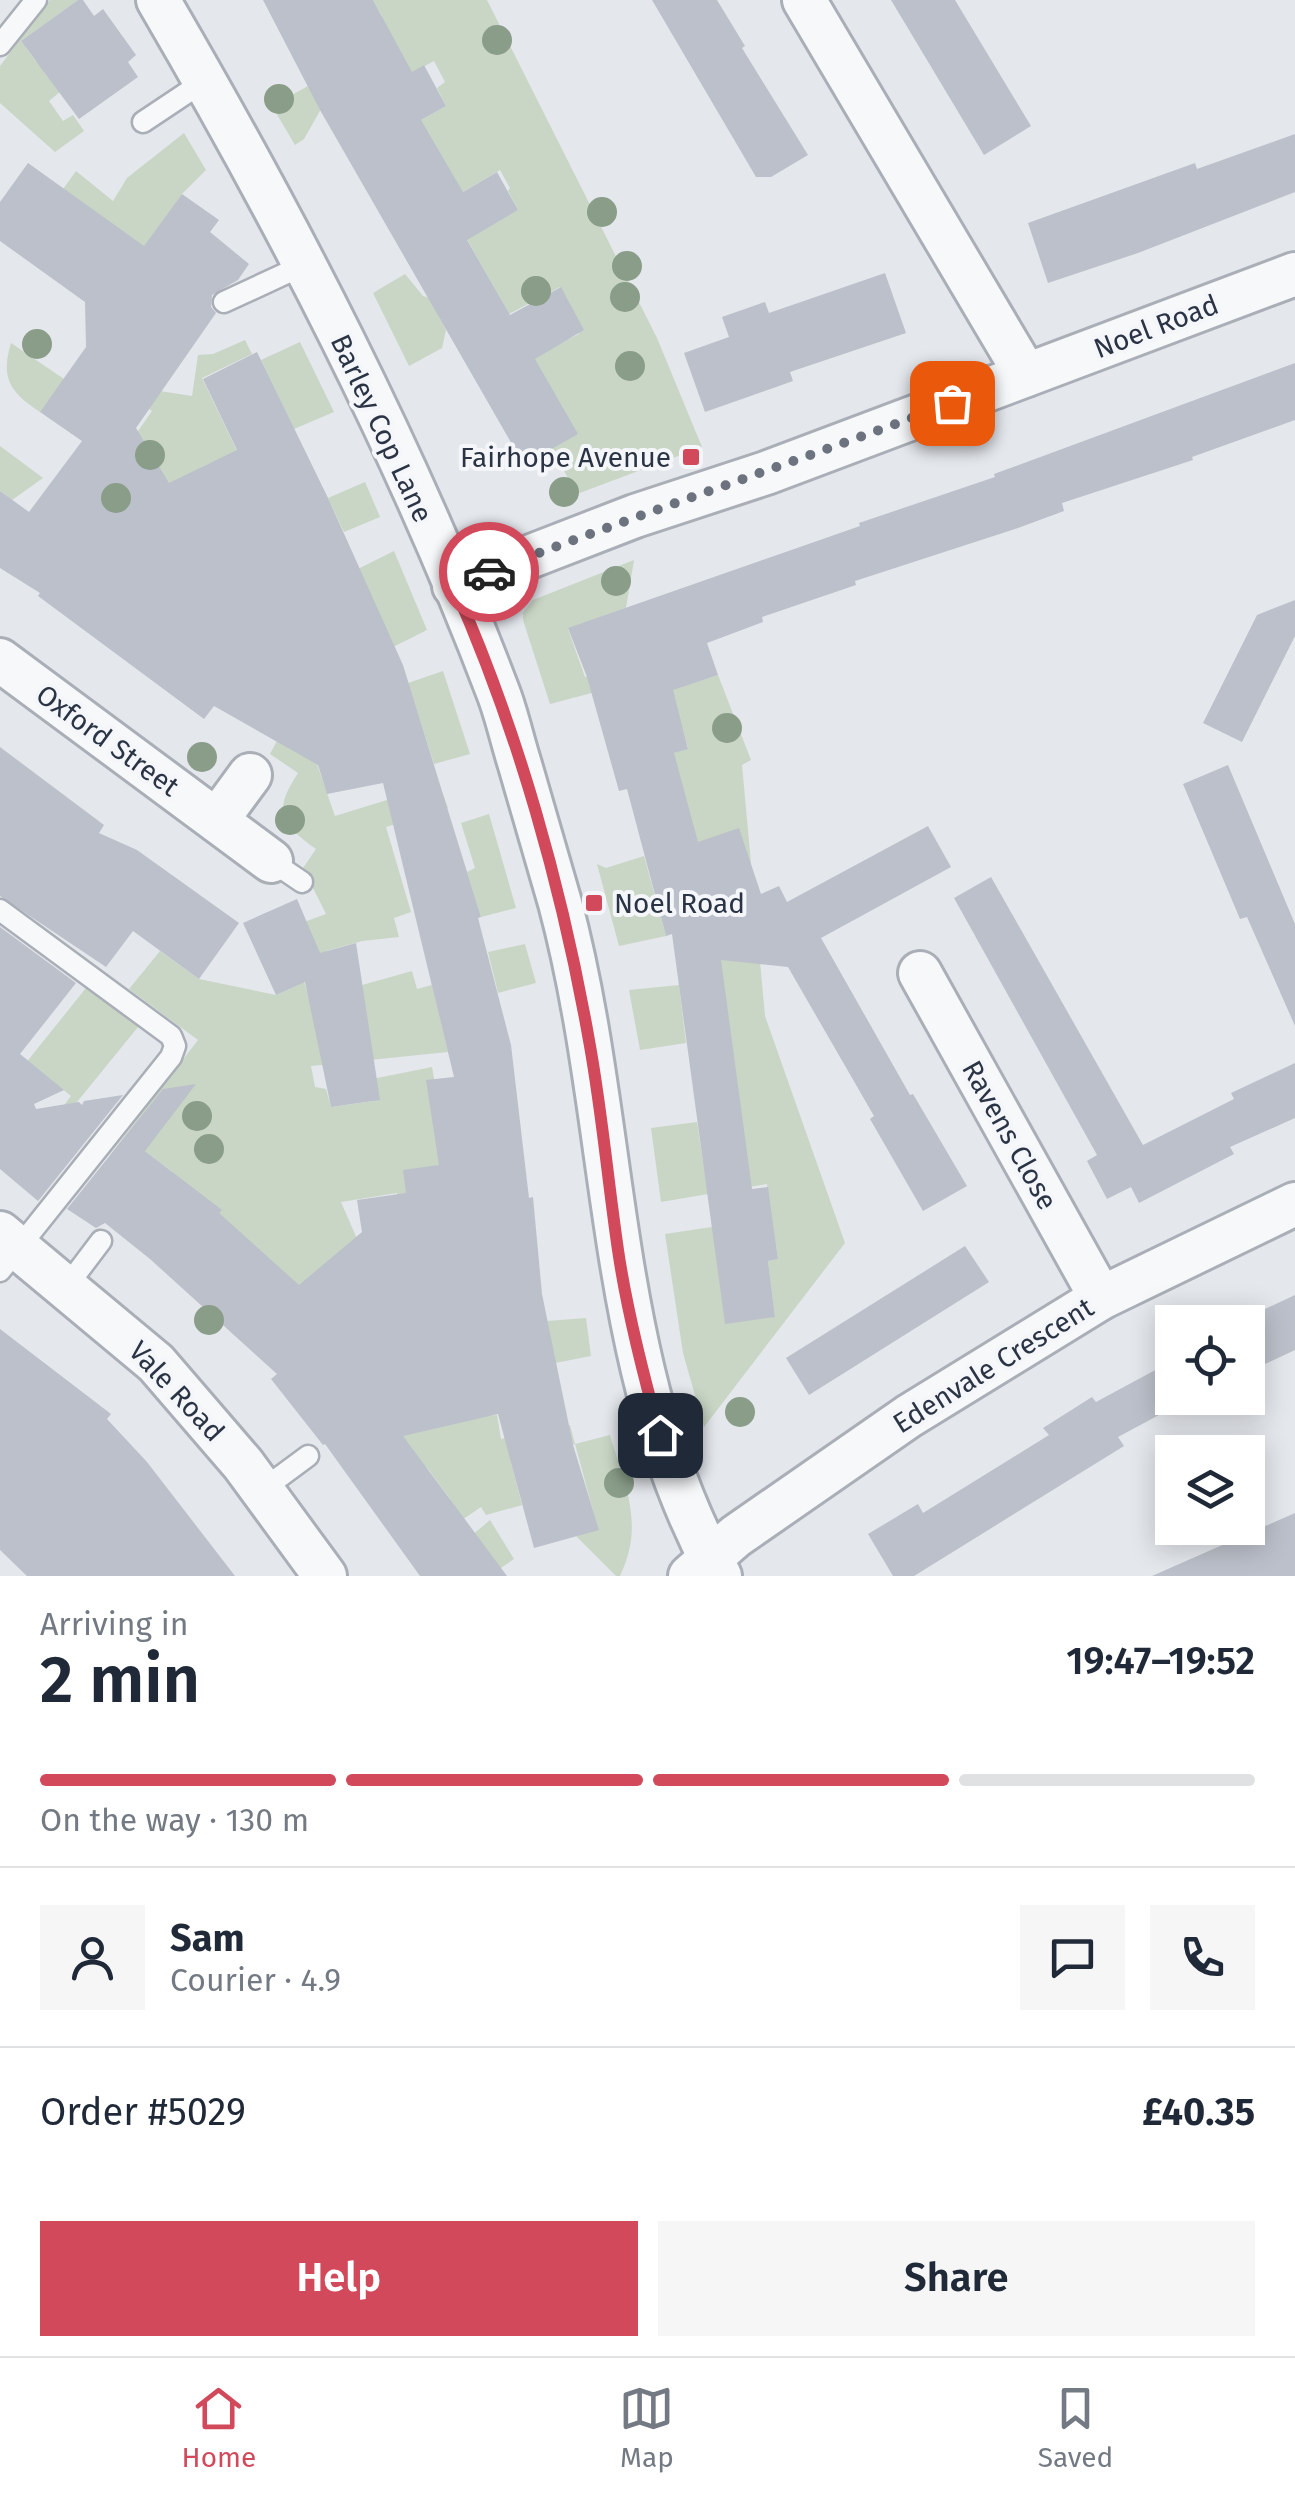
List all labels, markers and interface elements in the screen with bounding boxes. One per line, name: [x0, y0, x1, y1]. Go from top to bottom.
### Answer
street label: Noel Road: [1089, 288, 1223, 365]
street label: Barley Cop Lane: [324, 329, 440, 527]
pin: [910, 361, 995, 446]
icon: bag: [925, 376, 980, 431]
place label: Fairhope Avenue: [460, 441, 671, 474]
marker: Fairhope Avenue: [680, 446, 702, 468]
courier: [439, 522, 539, 622]
icon: car: [462, 545, 517, 600]
street label: Oxford Street: [30, 678, 186, 804]
place label: Noel Road: [614, 887, 745, 920]
marker: Noel Road: [583, 892, 605, 914]
street label: Ravens Close: [955, 1055, 1064, 1216]
street label: Edenvale Crescent: [887, 1290, 1100, 1440]
map controls: [1155, 1305, 1265, 1545]
button: locate: [1155, 1305, 1265, 1415]
street label: Vale Road: [122, 1334, 231, 1448]
pin: [618, 1393, 703, 1478]
icon: home: [633, 1408, 688, 1463]
button: layers: [1155, 1435, 1265, 1545]
text: Arriving in: [40, 1605, 188, 1643]
text: 19:47–19:52: [1066, 1638, 1255, 1684]
text: 2 min: [40, 1641, 200, 1719]
text: On the way · 130 m: [40, 1801, 309, 1839]
button: person: [40, 1905, 145, 2010]
button: chat: [1020, 1905, 1125, 2010]
button: phone: [1150, 1905, 1255, 2010]
text: Sam: [170, 1915, 245, 1961]
text: Courier · 4.9: [170, 1961, 341, 1999]
text: Order #5029: [40, 2089, 246, 2135]
text: £40.35: [1142, 2089, 1255, 2135]
button: Help: [40, 2221, 638, 2336]
button: Share: [658, 2221, 1255, 2336]
tab: Home: [182, 2381, 256, 2474]
tab: Map: [619, 2381, 674, 2474]
tab: Saved: [1038, 2381, 1113, 2474]

